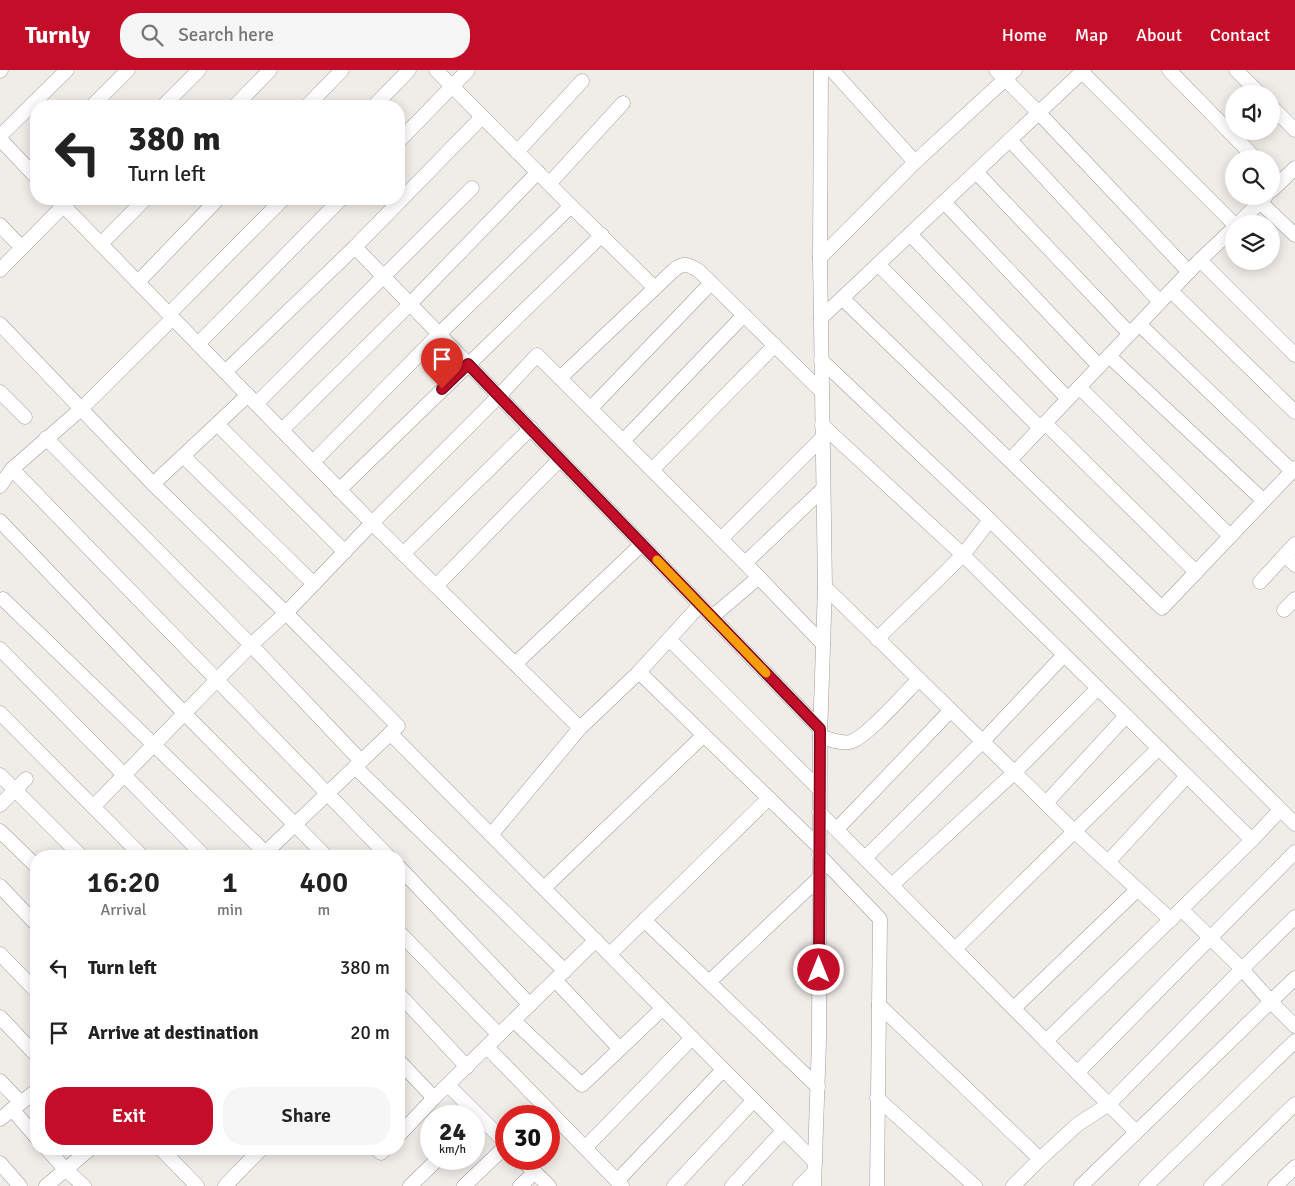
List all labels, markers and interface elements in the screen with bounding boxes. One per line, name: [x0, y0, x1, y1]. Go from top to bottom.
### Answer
search box: [120, 13, 470, 58]
text: Turnly: [25, 20, 90, 50]
icon: search: [138, 21, 166, 49]
text: Search here: [178, 23, 274, 47]
text: Home: [1002, 24, 1047, 46]
text: Map: [1075, 24, 1108, 46]
text: About: [1136, 24, 1182, 46]
text: Contact: [1210, 24, 1270, 46]
map controls: [1225, 85, 1280, 270]
button: sound: [1225, 85, 1280, 140]
text: 380 m: [128, 117, 221, 160]
icon: left: [45, 120, 110, 185]
button: search: [1225, 150, 1280, 205]
text: Turn left: [128, 160, 206, 187]
button: layers: [1225, 215, 1280, 270]
pin: [421, 338, 463, 389]
icon: arrive: [428, 345, 456, 373]
text: 16:20: [87, 864, 160, 901]
text: 1: [222, 864, 238, 901]
text: 400: [300, 864, 348, 901]
text: Arrival: [100, 900, 146, 920]
text: min: [217, 900, 243, 920]
text: m: [317, 900, 330, 920]
position arrow: [792, 943, 844, 995]
icon: left: [45, 954, 73, 982]
text: Turn left: [88, 956, 157, 980]
text: 380 m: [340, 956, 390, 980]
icon: arrive: [45, 1019, 73, 1047]
text: Arrive at destination: [88, 1021, 259, 1045]
text: 20 m: [350, 1021, 390, 1045]
button: Exit: [45, 1087, 213, 1145]
button: Share: [223, 1087, 390, 1145]
speed limit sign: 30: [495, 1105, 560, 1170]
text: 24: [439, 1116, 466, 1147]
text: km/h: [439, 1142, 466, 1157]

